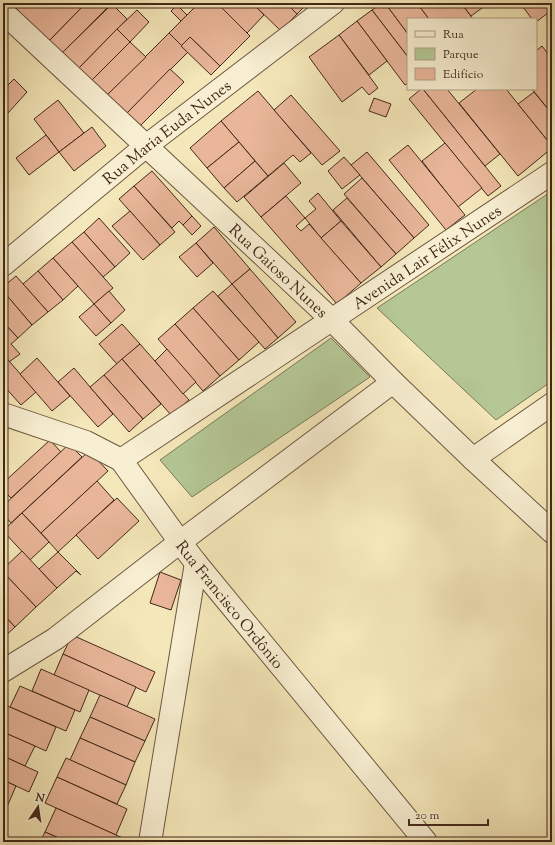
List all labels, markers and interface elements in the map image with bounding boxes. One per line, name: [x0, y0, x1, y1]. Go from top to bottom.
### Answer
legend: [407, 18, 537, 90]
text: Rua: [443, 26, 464, 44]
text: Parque: [443, 46, 479, 64]
text: Edifício: [443, 66, 484, 84]
street label: Rua Maria Euda Nunes: [99, 76, 237, 191]
street label: Avenida Lair Félix Nunes: [349, 201, 507, 317]
street label: Rua Gaioso Nunes: [223, 220, 332, 324]
street label: Rua Francisco Ordônio: [169, 537, 288, 675]
north arrow: [18, 787, 58, 827]
text: N: [33, 789, 46, 807]
scale bar: [409, 801, 488, 827]
text: 20 m: [415, 807, 440, 825]

